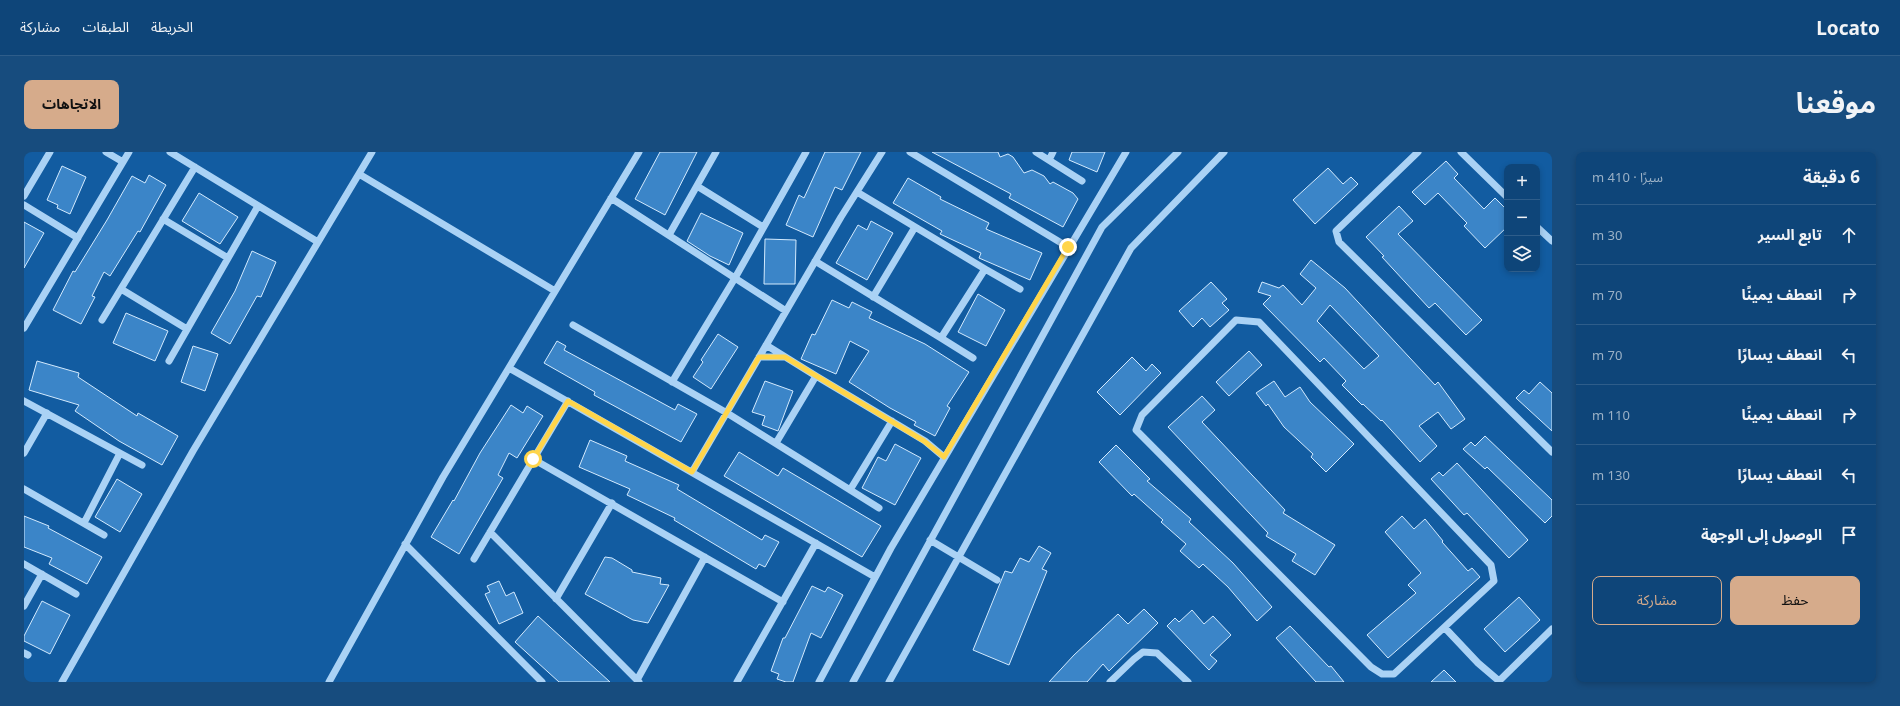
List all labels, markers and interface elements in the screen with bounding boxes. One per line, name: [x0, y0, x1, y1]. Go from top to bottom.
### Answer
text: Locato: [1816, 15, 1880, 41]
text: مشاركة: [20, 17, 60, 36]
text: الطبقات: [82, 17, 129, 36]
text: الخريطة: [151, 17, 193, 36]
button: الاتجاهات: [24, 80, 119, 129]
text: موقعنا: [1796, 83, 1876, 121]
map controls: [1504, 164, 1540, 272]
button: +: [1504, 164, 1540, 200]
text: 6 دقيقة: [1803, 165, 1860, 188]
text: سيرًا · 410 m: [1592, 168, 1663, 186]
button: −: [1504, 200, 1540, 236]
text: تابع السير: [1758, 224, 1822, 244]
icon: ahead: [1838, 224, 1860, 246]
text: 30 m: [1592, 226, 1622, 244]
button: layers: [1504, 236, 1540, 272]
route end: [1059, 238, 1077, 256]
text: انعطف يمينًا: [1741, 284, 1822, 304]
icon: right: [1838, 284, 1860, 306]
text: 70 m: [1592, 286, 1622, 304]
text: انعطف يسارًا: [1738, 344, 1822, 364]
icon: left: [1838, 344, 1860, 366]
text: 70 m: [1592, 346, 1622, 364]
text: انعطف يمينًا: [1741, 404, 1822, 424]
icon: right: [1838, 404, 1860, 426]
text: 110 m: [1592, 406, 1630, 424]
route start: [524, 450, 542, 468]
text: انعطف يسارًا: [1738, 464, 1822, 484]
icon: left: [1838, 464, 1860, 486]
text: 130 m: [1592, 466, 1630, 484]
text: الوصول إلى الوجهة: [1701, 524, 1822, 544]
icon: arrive: [1838, 524, 1860, 546]
button: مشاركة: [1592, 576, 1722, 625]
button: حفظ: [1730, 576, 1860, 625]

